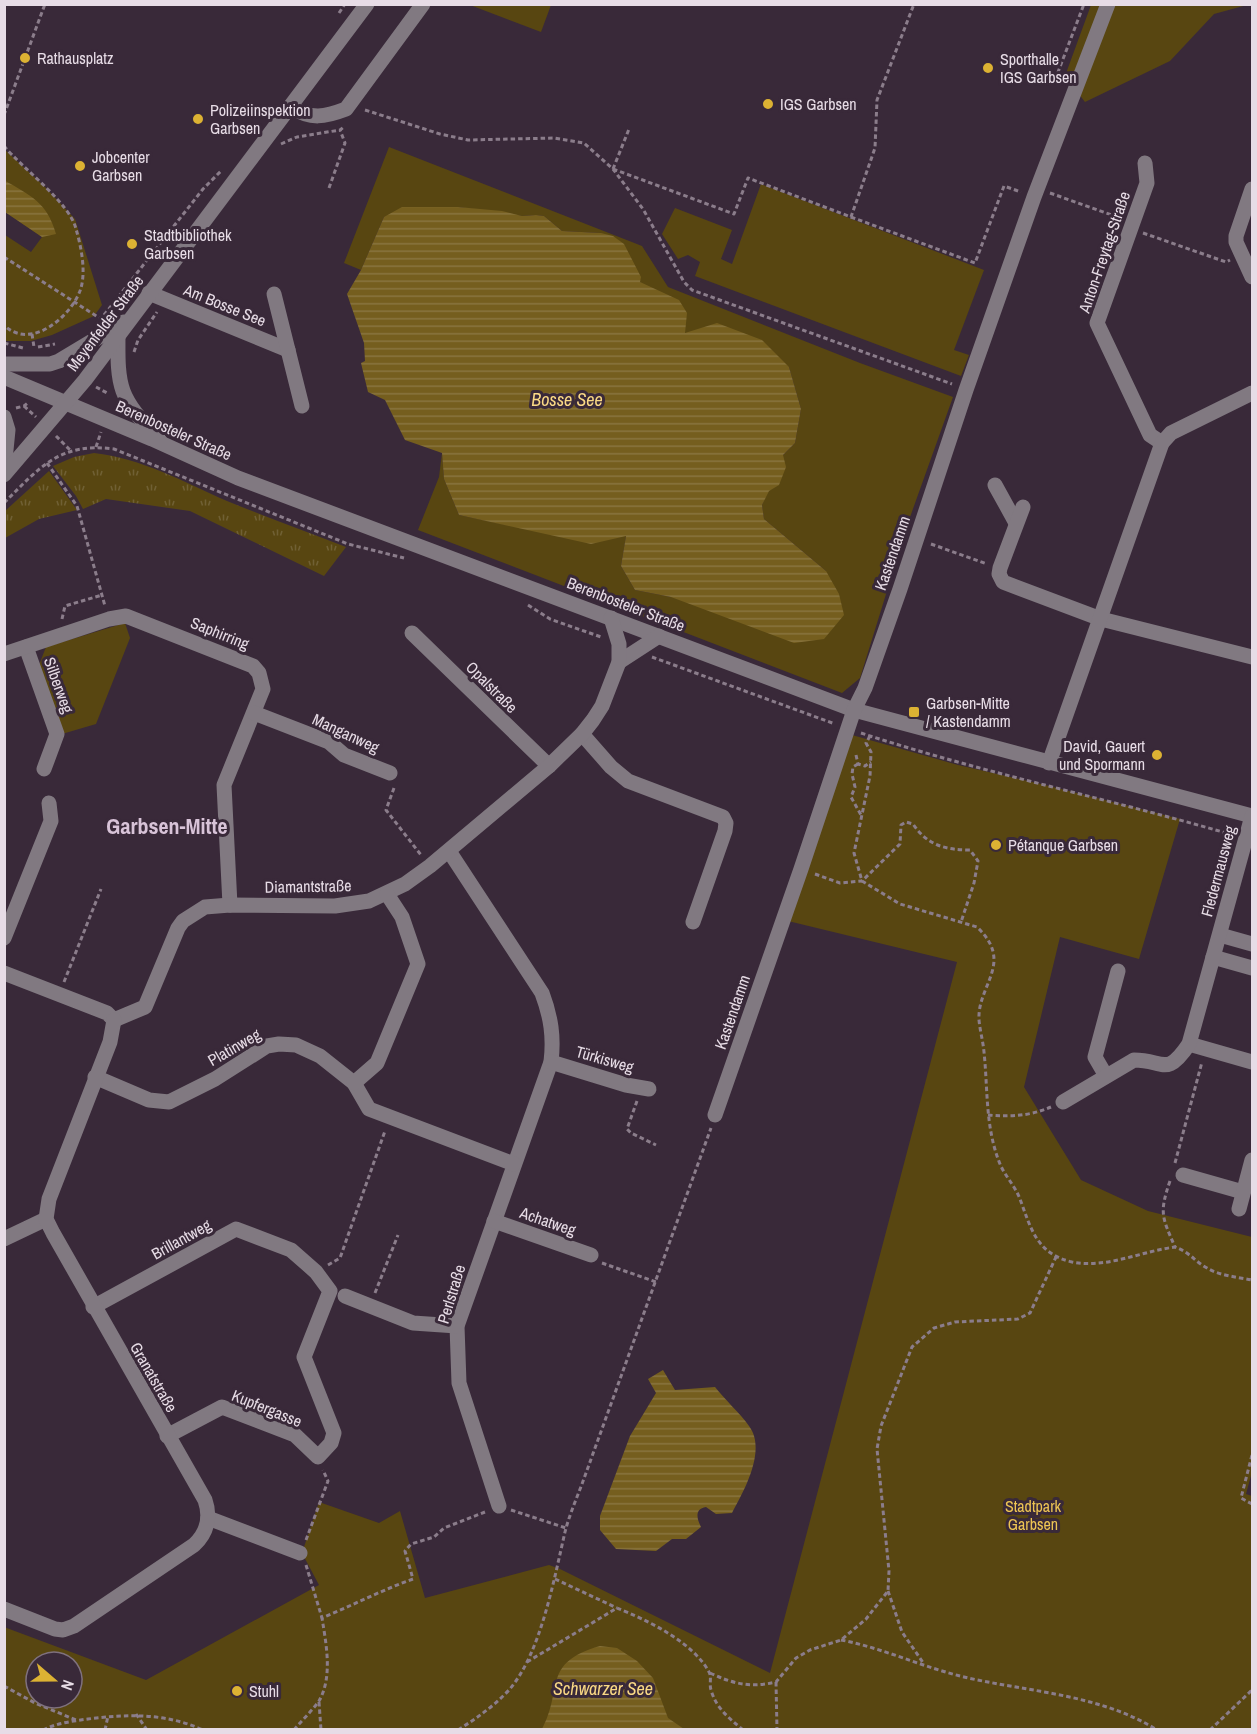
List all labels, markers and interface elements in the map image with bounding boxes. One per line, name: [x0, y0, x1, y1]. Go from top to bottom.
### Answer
place label: Rathausplatz: [37, 47, 114, 69]
place label: Sporthalle IGS Garbsen: [1000, 48, 1077, 88]
marker: Rathausplatz: [18, 51, 32, 65]
marker: Sporthalle IGS Garbsen: [981, 61, 995, 75]
place label: IGS Garbsen: [780, 93, 857, 115]
marker: IGS Garbsen: [761, 97, 775, 111]
place label: Polizeiinspektion Garbsen: [210, 99, 311, 139]
marker: Polizeiinspektion Garbsen: [191, 112, 205, 126]
place label: Jobcenter Garbsen: [92, 146, 150, 186]
marker: Jobcenter Garbsen: [73, 159, 87, 173]
street label: Anton-Freytag-Straße: [1073, 188, 1135, 317]
place label: Stadtbibliothek Garbsen: [144, 224, 232, 264]
marker: Stadtbibliothek Garbsen: [125, 237, 139, 251]
street label: Meyenfelder Straße: [62, 270, 148, 376]
street label: Am Bosse See: [180, 278, 269, 331]
water label: Bosse See: [531, 387, 603, 412]
street label: Berenbosteler Straße: [113, 395, 235, 465]
street label: Kastendamm: [869, 513, 915, 593]
street label: Berenbosteler Straße: [564, 571, 688, 637]
street label: Saphirring: [187, 611, 253, 655]
street label: Silberweg: [39, 654, 80, 717]
street label: Opalstraße: [461, 656, 523, 718]
place label: Garbsen-Mitte / Kastendamm: [926, 692, 1011, 732]
marker: Garbsen-Mitte / Kastendamm: [907, 705, 921, 719]
street label: Manganweg: [309, 708, 384, 758]
place label: David, Gauert und Spormann: [1059, 735, 1145, 775]
marker: David, Gauert und Spormann: [1150, 748, 1164, 762]
district label: Garbsen-Mitte: [106, 811, 228, 841]
street label: Fledermausweg: [1195, 822, 1241, 919]
place label: Pétanque Garbsen: [1008, 834, 1118, 856]
marker: Pétanque Garbsen: [989, 838, 1003, 852]
street label: Diamantstraße: [264, 874, 352, 898]
street label: Kastendamm: [709, 972, 755, 1052]
street label: Platinweg: [204, 1023, 265, 1071]
street label: Türkisweg: [573, 1040, 637, 1078]
street label: Achatweg: [516, 1201, 579, 1241]
street label: Brillantweg: [147, 1213, 215, 1264]
street label: Perlstraße: [432, 1262, 470, 1326]
street label: Granatstraße: [125, 1338, 183, 1416]
street label: Kupfergasse: [229, 1384, 305, 1432]
park label: Stadtpark Garbsen: [1005, 1495, 1062, 1535]
north arrow: [24, 1650, 84, 1710]
water label: Schwarzer See: [553, 1676, 653, 1701]
text: N: [56, 1677, 80, 1693]
place label: Stuhl: [249, 1680, 279, 1702]
marker: Stuhl: [230, 1684, 244, 1698]

